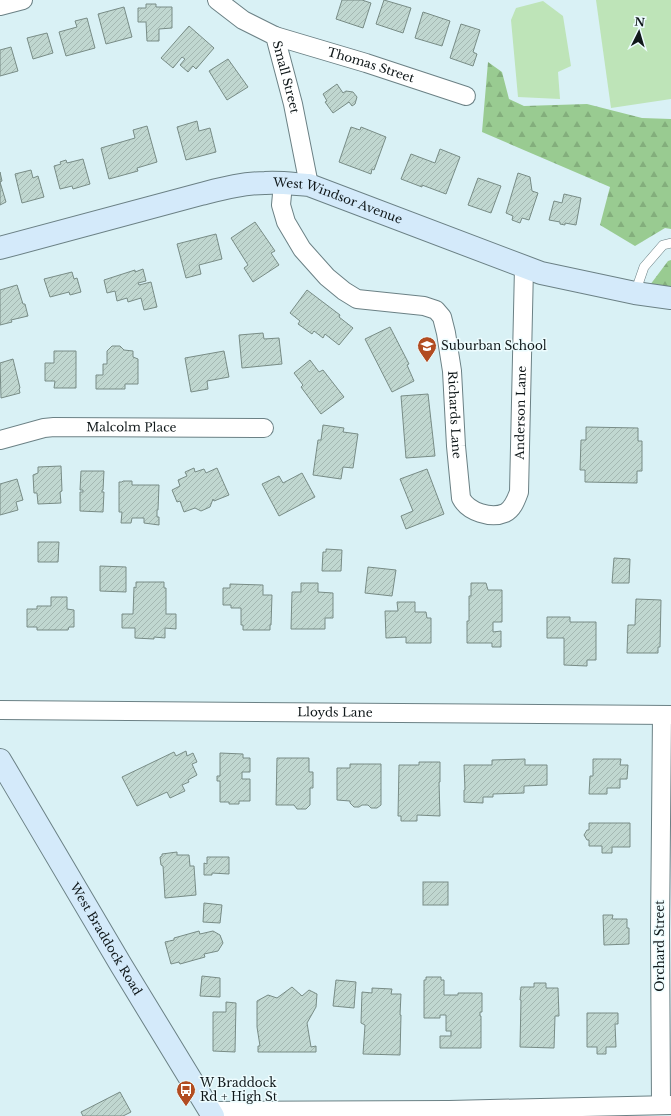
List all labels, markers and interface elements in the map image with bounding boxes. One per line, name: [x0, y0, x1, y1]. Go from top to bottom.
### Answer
north arrow: [619, 12, 659, 52]
text: N: [634, 15, 646, 30]
street label: Small Street: [270, 39, 303, 115]
street label: Thomas Street: [326, 44, 417, 86]
street label: West Windsor Avenue: [272, 175, 405, 227]
school or university icon: Suburban School: [416, 335, 438, 363]
place label: Suburban School: [441, 338, 547, 353]
street label: Anderson Lane: [512, 365, 529, 461]
street label: Richards Lane: [445, 370, 465, 459]
street label: Malcolm Place: [86, 419, 177, 435]
street label: Lloyds Lane: [297, 704, 373, 720]
street label: West Braddock Road: [67, 879, 146, 998]
street label: Orchard Street: [652, 900, 667, 992]
place label: W Braddock Rd + High St: [199, 1075, 278, 1104]
bus stop icon: W Braddock Rd + High St: [175, 1079, 197, 1107]

